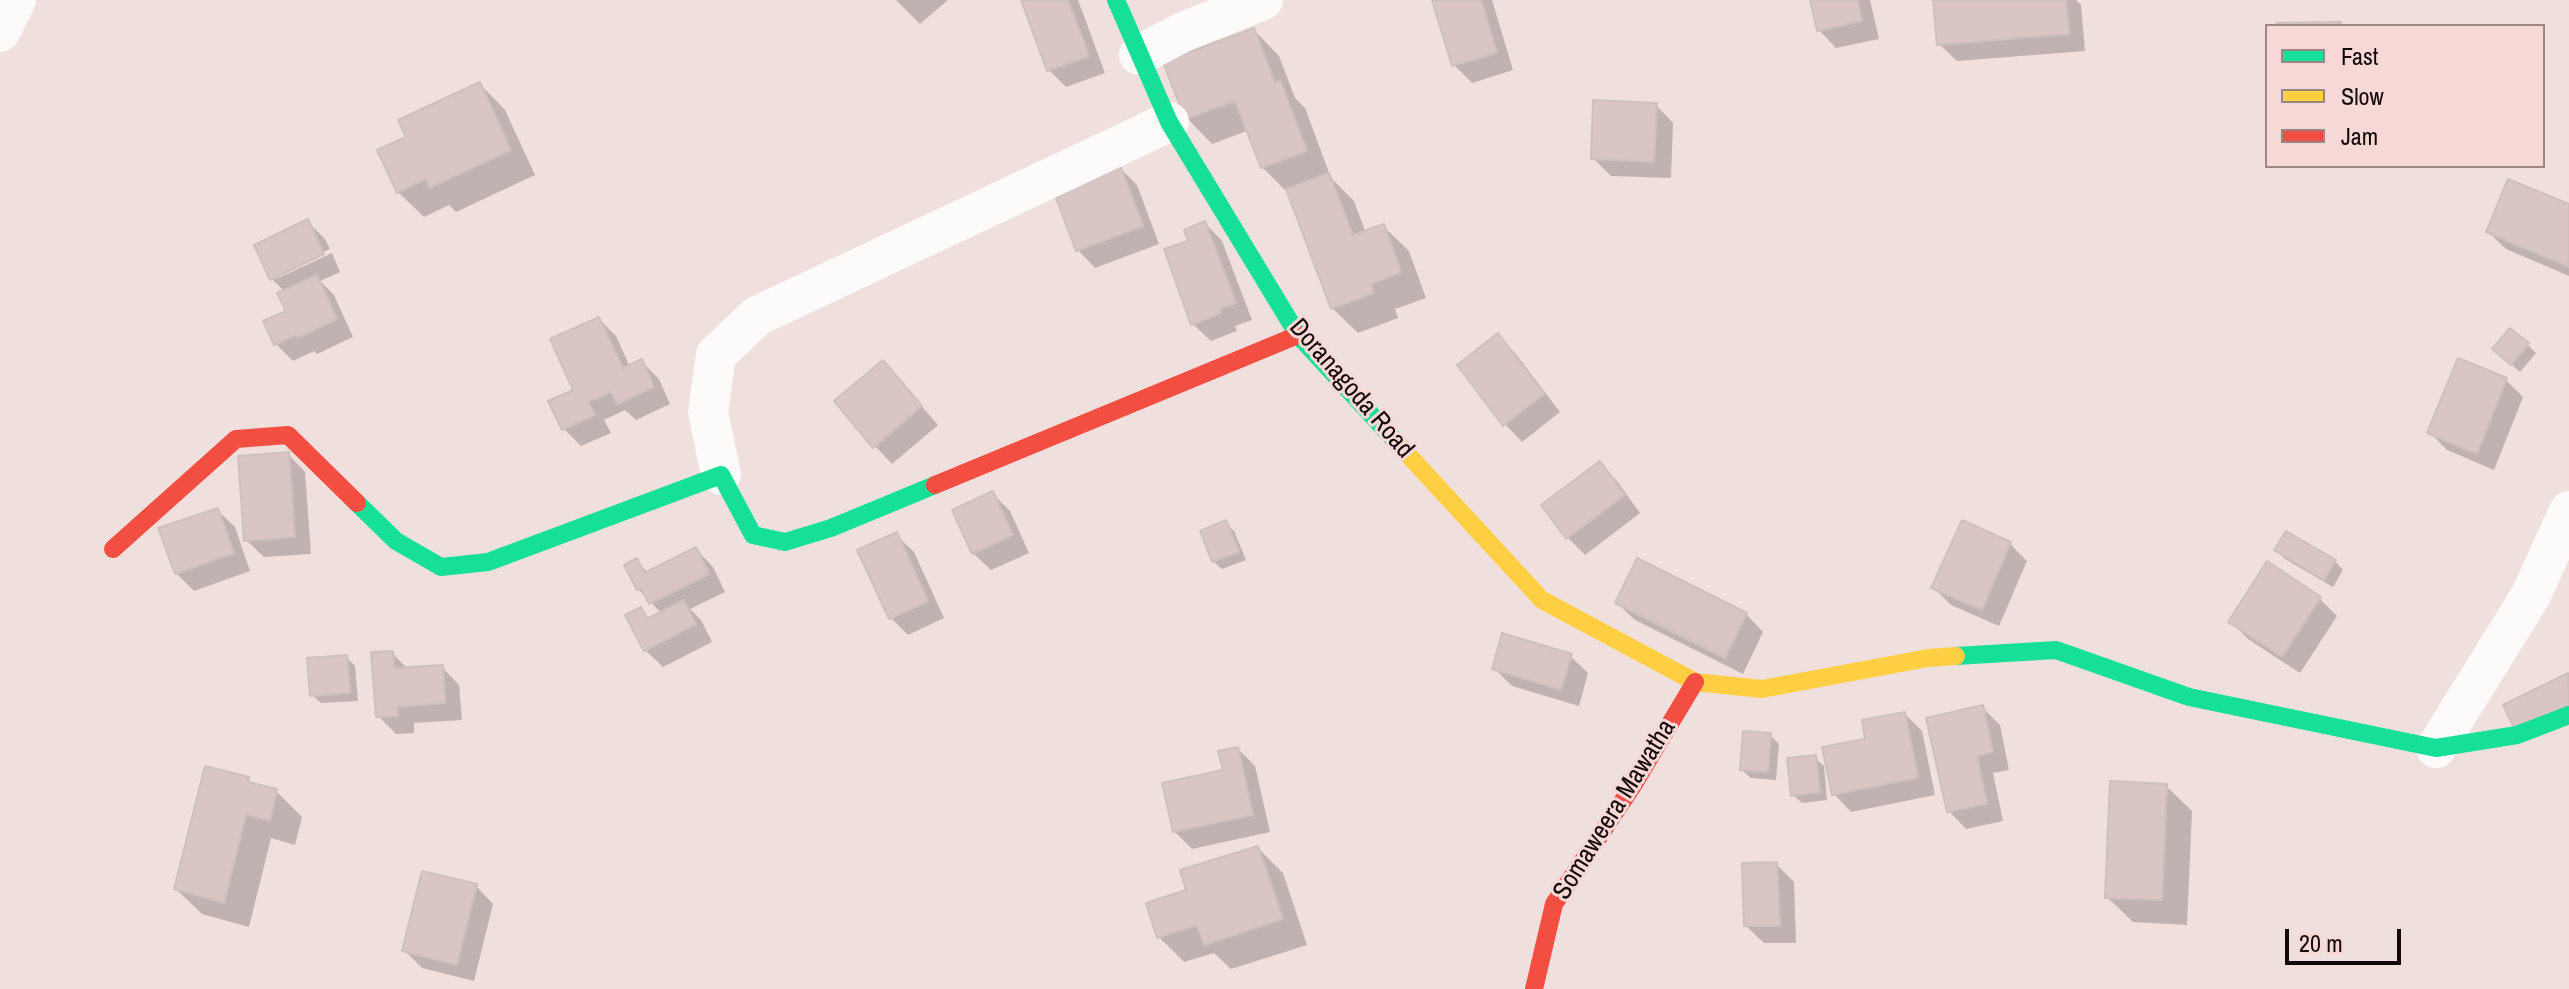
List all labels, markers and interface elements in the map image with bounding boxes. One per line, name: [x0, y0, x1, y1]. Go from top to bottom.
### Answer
legend: [2265, 24, 2545, 168]
text: Fast: [2341, 40, 2378, 72]
text: Slow: [2341, 80, 2384, 112]
text: Jam: [2341, 120, 2378, 152]
street label: Doranagoda Road: [1282, 313, 1420, 465]
street label: Somaweera Mawatha: [1547, 714, 1683, 906]
scale bar: [2289, 913, 2405, 963]
text: 20 m: [2299, 927, 2343, 959]

